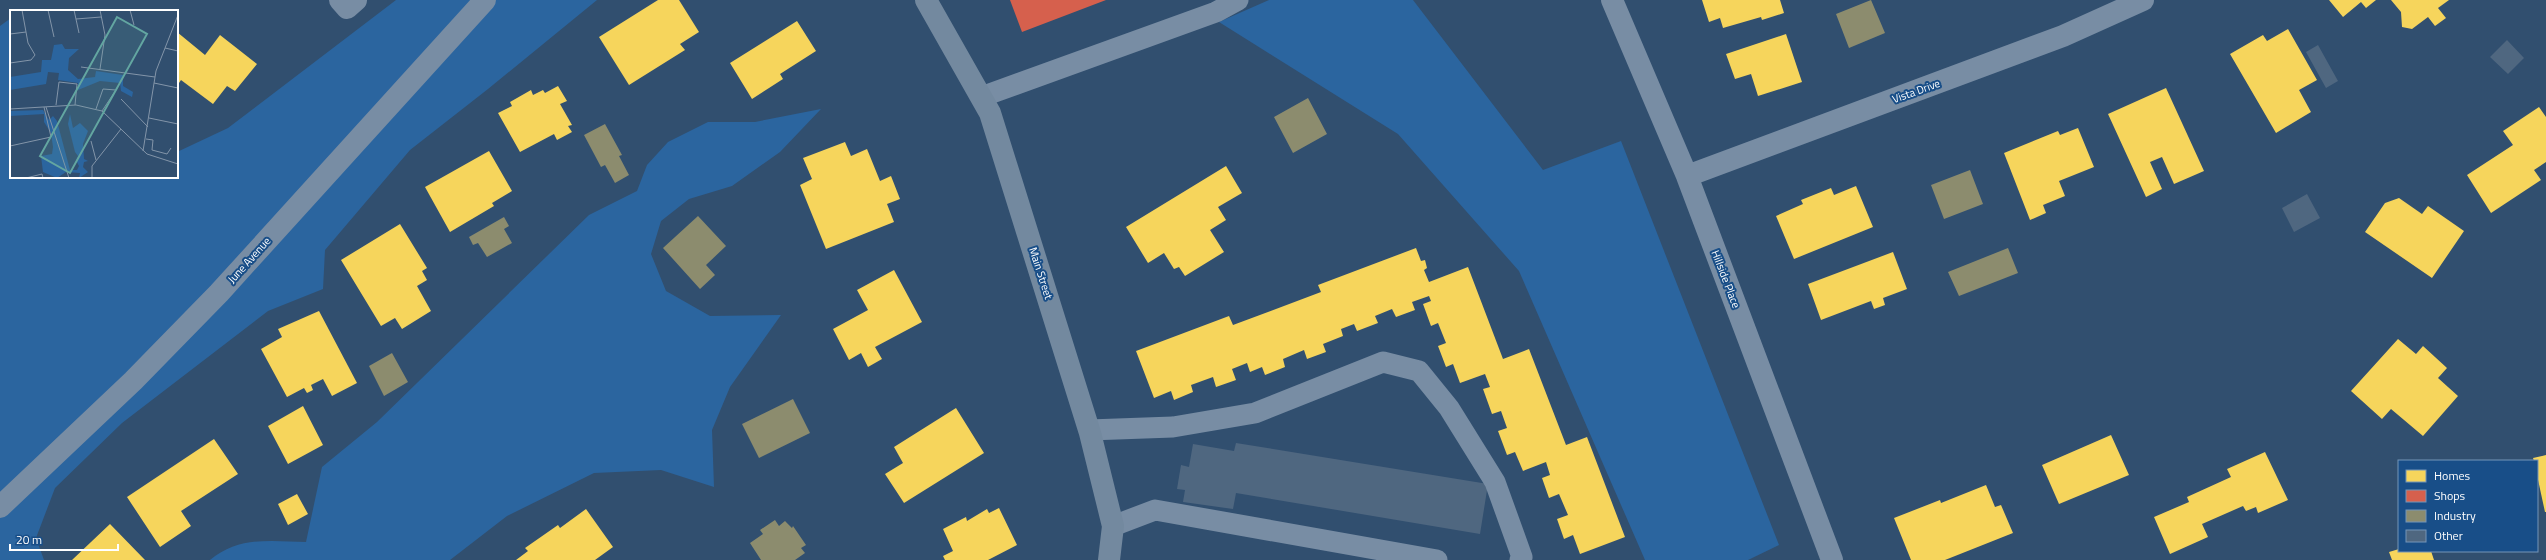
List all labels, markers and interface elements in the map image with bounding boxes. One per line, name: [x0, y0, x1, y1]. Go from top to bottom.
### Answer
inset map: [10, 10, 178, 178]
street label: Vista Drive: [1890, 75, 1943, 107]
street label: June Avenue: [224, 233, 274, 287]
street label: Main Street: [1025, 245, 1057, 301]
street label: Hillside Place: [1708, 248, 1745, 311]
legend: [2398, 460, 2538, 552]
text: Homes: [2434, 466, 2470, 485]
text: Shops: [2434, 486, 2466, 505]
text: Industry: [2434, 506, 2476, 525]
scale bar: [10, 526, 118, 552]
text: Other: [2434, 526, 2463, 545]
text: 20 m: [16, 530, 42, 549]

